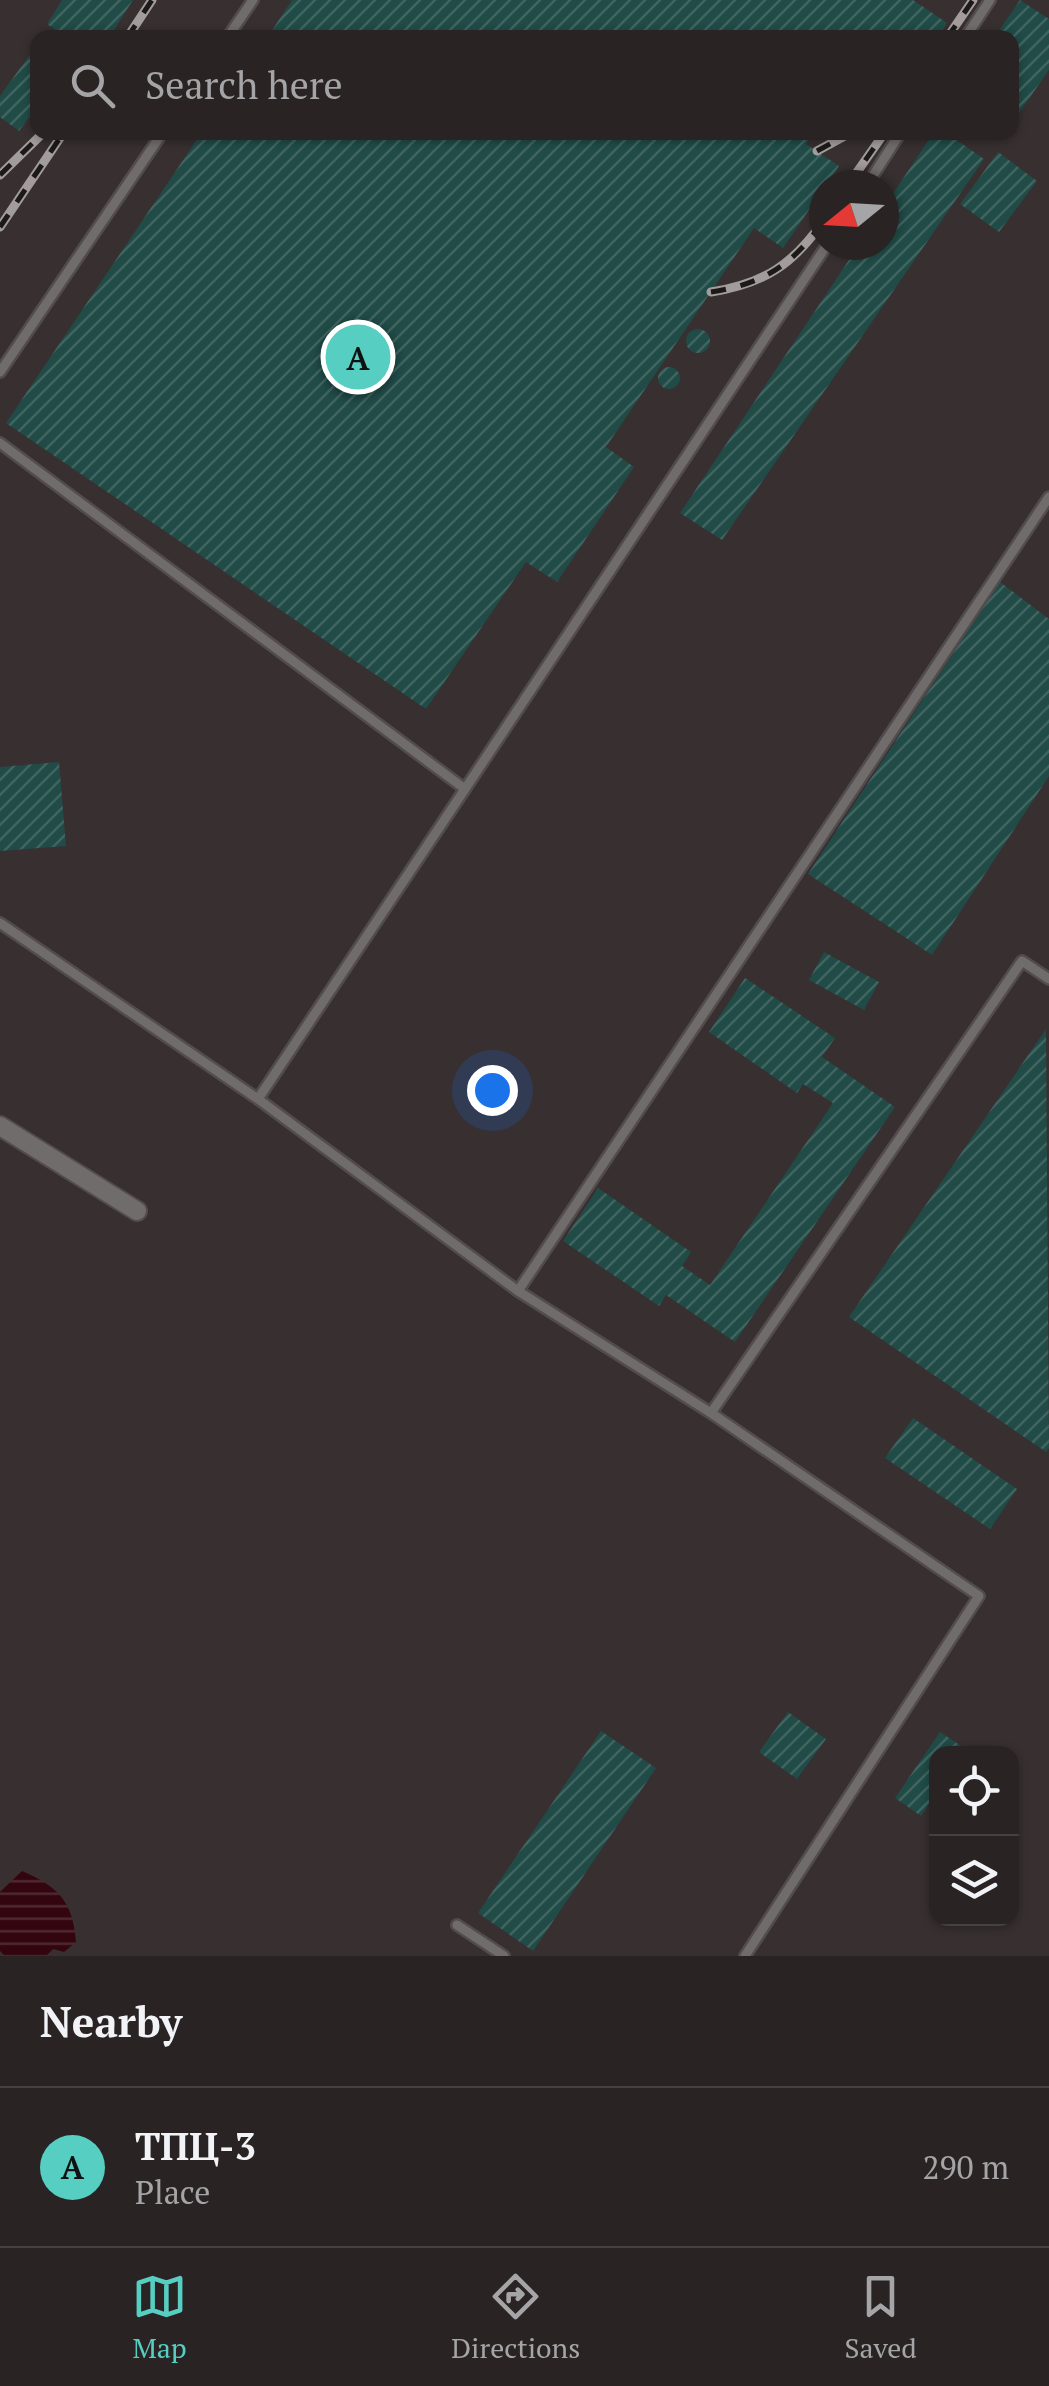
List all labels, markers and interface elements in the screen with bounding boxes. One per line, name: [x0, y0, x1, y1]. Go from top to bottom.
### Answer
search box: [30, 30, 1019, 140]
icon: search: [65, 58, 120, 113]
text: Search here: [145, 60, 343, 110]
north arrow: [809, 170, 899, 260]
pin: A: [326, 320, 390, 394]
your location: [467, 1065, 518, 1116]
map controls: [929, 1746, 1019, 1926]
button: locate: [929, 1746, 1019, 1836]
button: layers: [929, 1836, 1019, 1926]
text: Nearby: [40, 1993, 182, 2049]
text: ТПЦ-3: [135, 2121, 256, 2171]
text: A: [61, 2146, 84, 2188]
text: 290 m: [922, 2146, 1009, 2188]
text: Place: [135, 2171, 210, 2213]
tab: Map: [132, 2269, 187, 2366]
tab: Directions: [451, 2269, 580, 2366]
tab: Saved: [844, 2269, 917, 2366]

